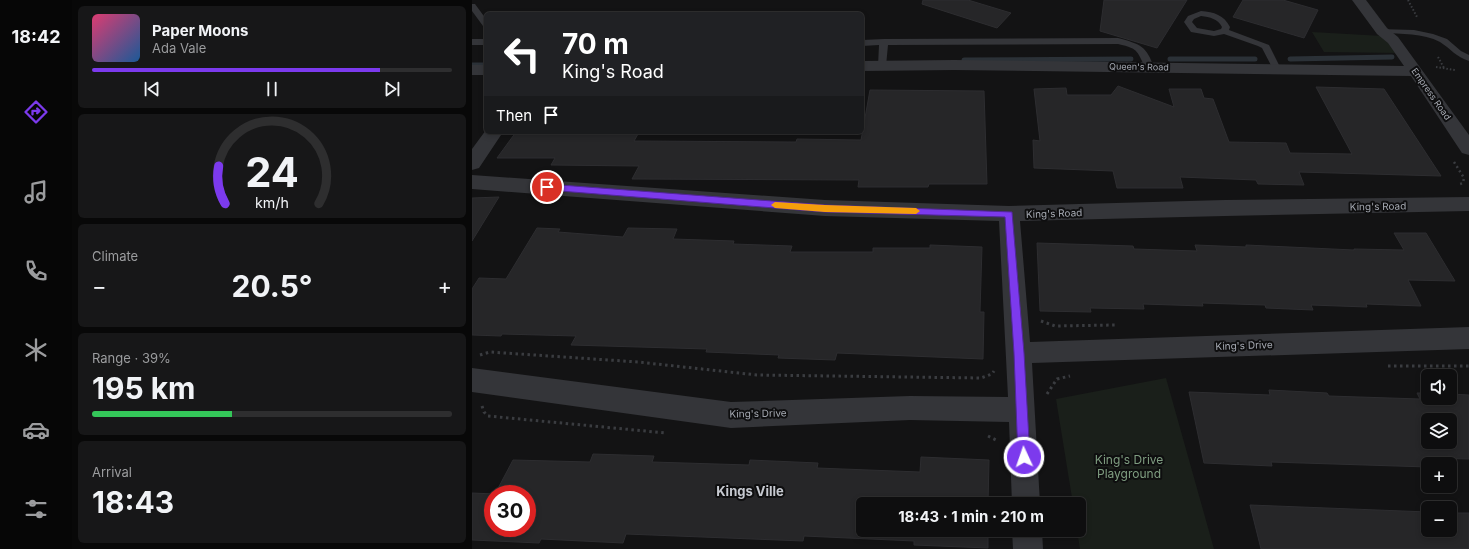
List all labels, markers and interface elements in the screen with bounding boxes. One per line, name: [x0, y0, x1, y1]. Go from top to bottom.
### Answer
text: Paper Moons: [152, 21, 248, 40]
text: 18:42: [12, 26, 61, 47]
text: 70 m: [562, 27, 629, 61]
icon: left: [496, 28, 548, 80]
text: Ada Vale: [152, 40, 206, 56]
street label: Queen's Road: [1109, 60, 1169, 73]
text: King's Road: [562, 61, 664, 82]
street label: Empress Road: [1409, 66, 1453, 122]
icon: previous: [141, 78, 163, 100]
icon: pause: [261, 78, 283, 100]
icon: next: [381, 78, 403, 100]
icon: directions: [22, 98, 50, 126]
icon: arrive: [540, 104, 562, 126]
text: Then: [496, 106, 532, 125]
text: 24: [245, 147, 299, 197]
pin: [530, 170, 564, 204]
icon: arrive: [536, 176, 558, 198]
icon: music: [22, 178, 50, 206]
text: km/h: [255, 194, 289, 211]
street label: King's Road: [1350, 200, 1406, 212]
street label: King's Road: [1026, 206, 1082, 220]
text: Climate: [92, 248, 138, 264]
icon: phone: [22, 257, 50, 285]
text: 20.5°: [232, 268, 312, 304]
text: −: [92, 273, 107, 299]
text: +: [437, 273, 452, 299]
icon: climate: [22, 336, 50, 364]
street label: King's Drive: [1215, 338, 1273, 352]
text: Range · 39%: [92, 350, 171, 366]
map controls: [1421, 369, 1457, 537]
button: sound: [1421, 369, 1457, 405]
text: 195 km: [92, 370, 195, 406]
street label: King's Drive: [729, 406, 787, 419]
button: layers: [1421, 413, 1457, 449]
icon: car: [22, 416, 50, 444]
position arrow: [1003, 436, 1045, 478]
park label: King's Drive Playground: [1095, 452, 1163, 481]
button: +: [1421, 457, 1457, 493]
text: Arrival: [92, 464, 132, 480]
district label: Kings Ville: [716, 483, 784, 499]
text: 18:43: [92, 484, 174, 520]
speed limit sign: 30: [484, 485, 536, 537]
icon: filters: [22, 495, 50, 523]
button: −: [1421, 501, 1457, 537]
text: 18:43 · 1 min · 210 m: [898, 507, 1044, 526]

